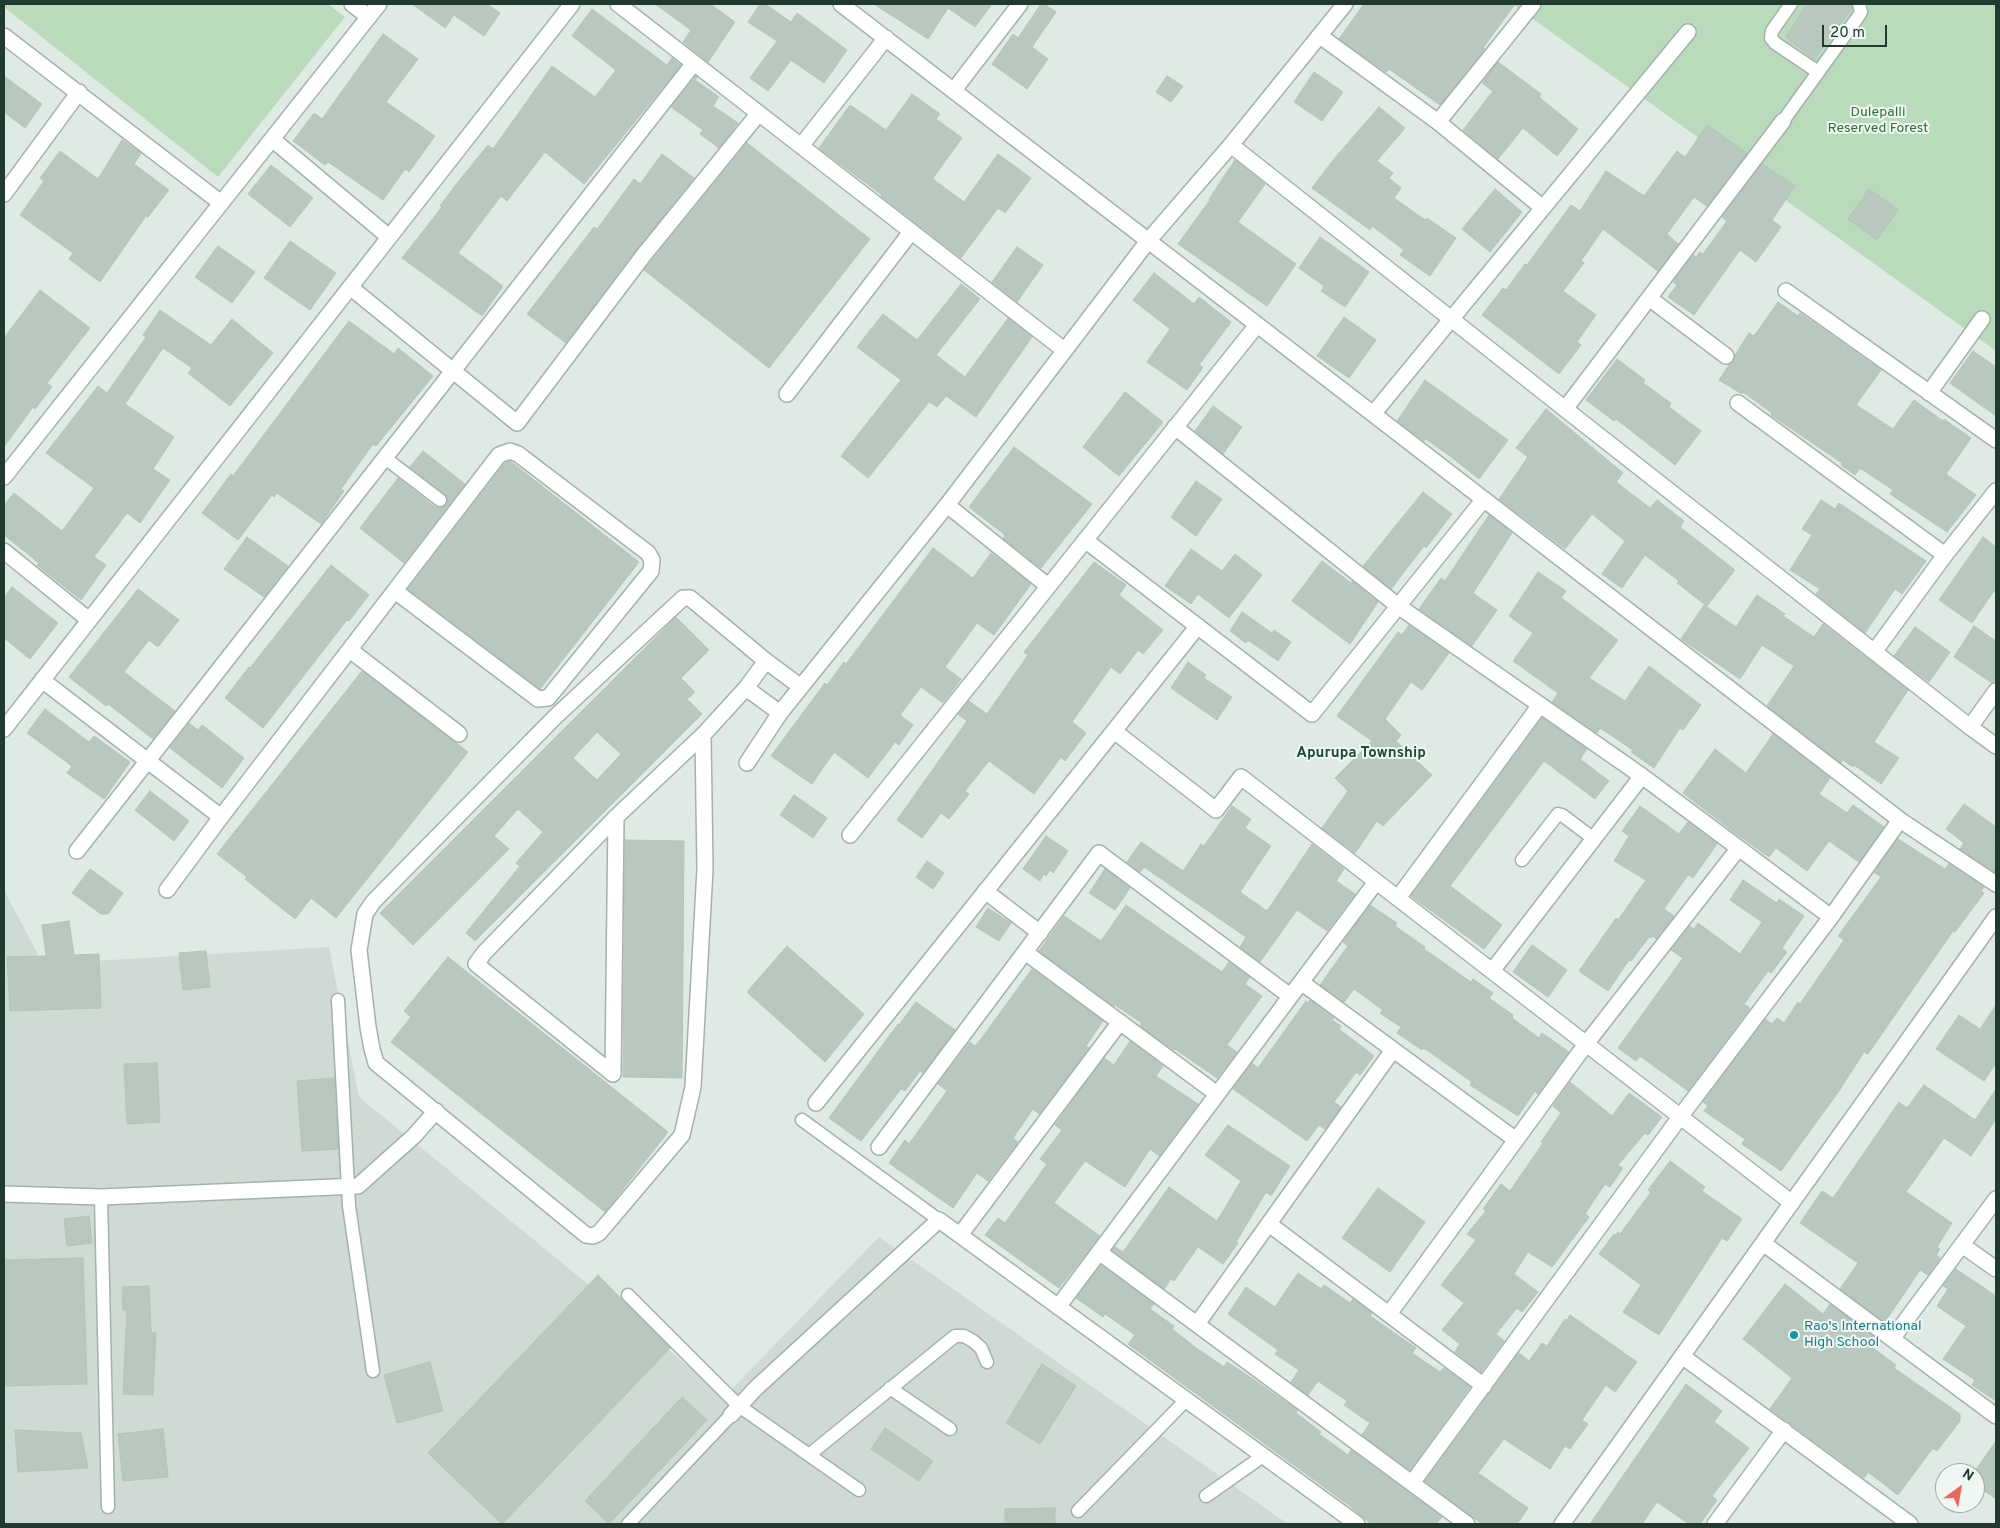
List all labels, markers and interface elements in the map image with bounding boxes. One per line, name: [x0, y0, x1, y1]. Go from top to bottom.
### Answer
scale bar: [1825, 15, 1890, 47]
text: 20 m: [1830, 24, 1865, 43]
park label: Dulepalli Reserved Forest: [1828, 105, 1928, 138]
district label: Apurupa Township: [1296, 745, 1426, 763]
place label: Rao's International High School: [1804, 1319, 1922, 1351]
marker: Rao's International High School: [1788, 1329, 1800, 1341]
north arrow: [1935, 1463, 1985, 1513]
text: N: [1959, 1466, 1976, 1486]

